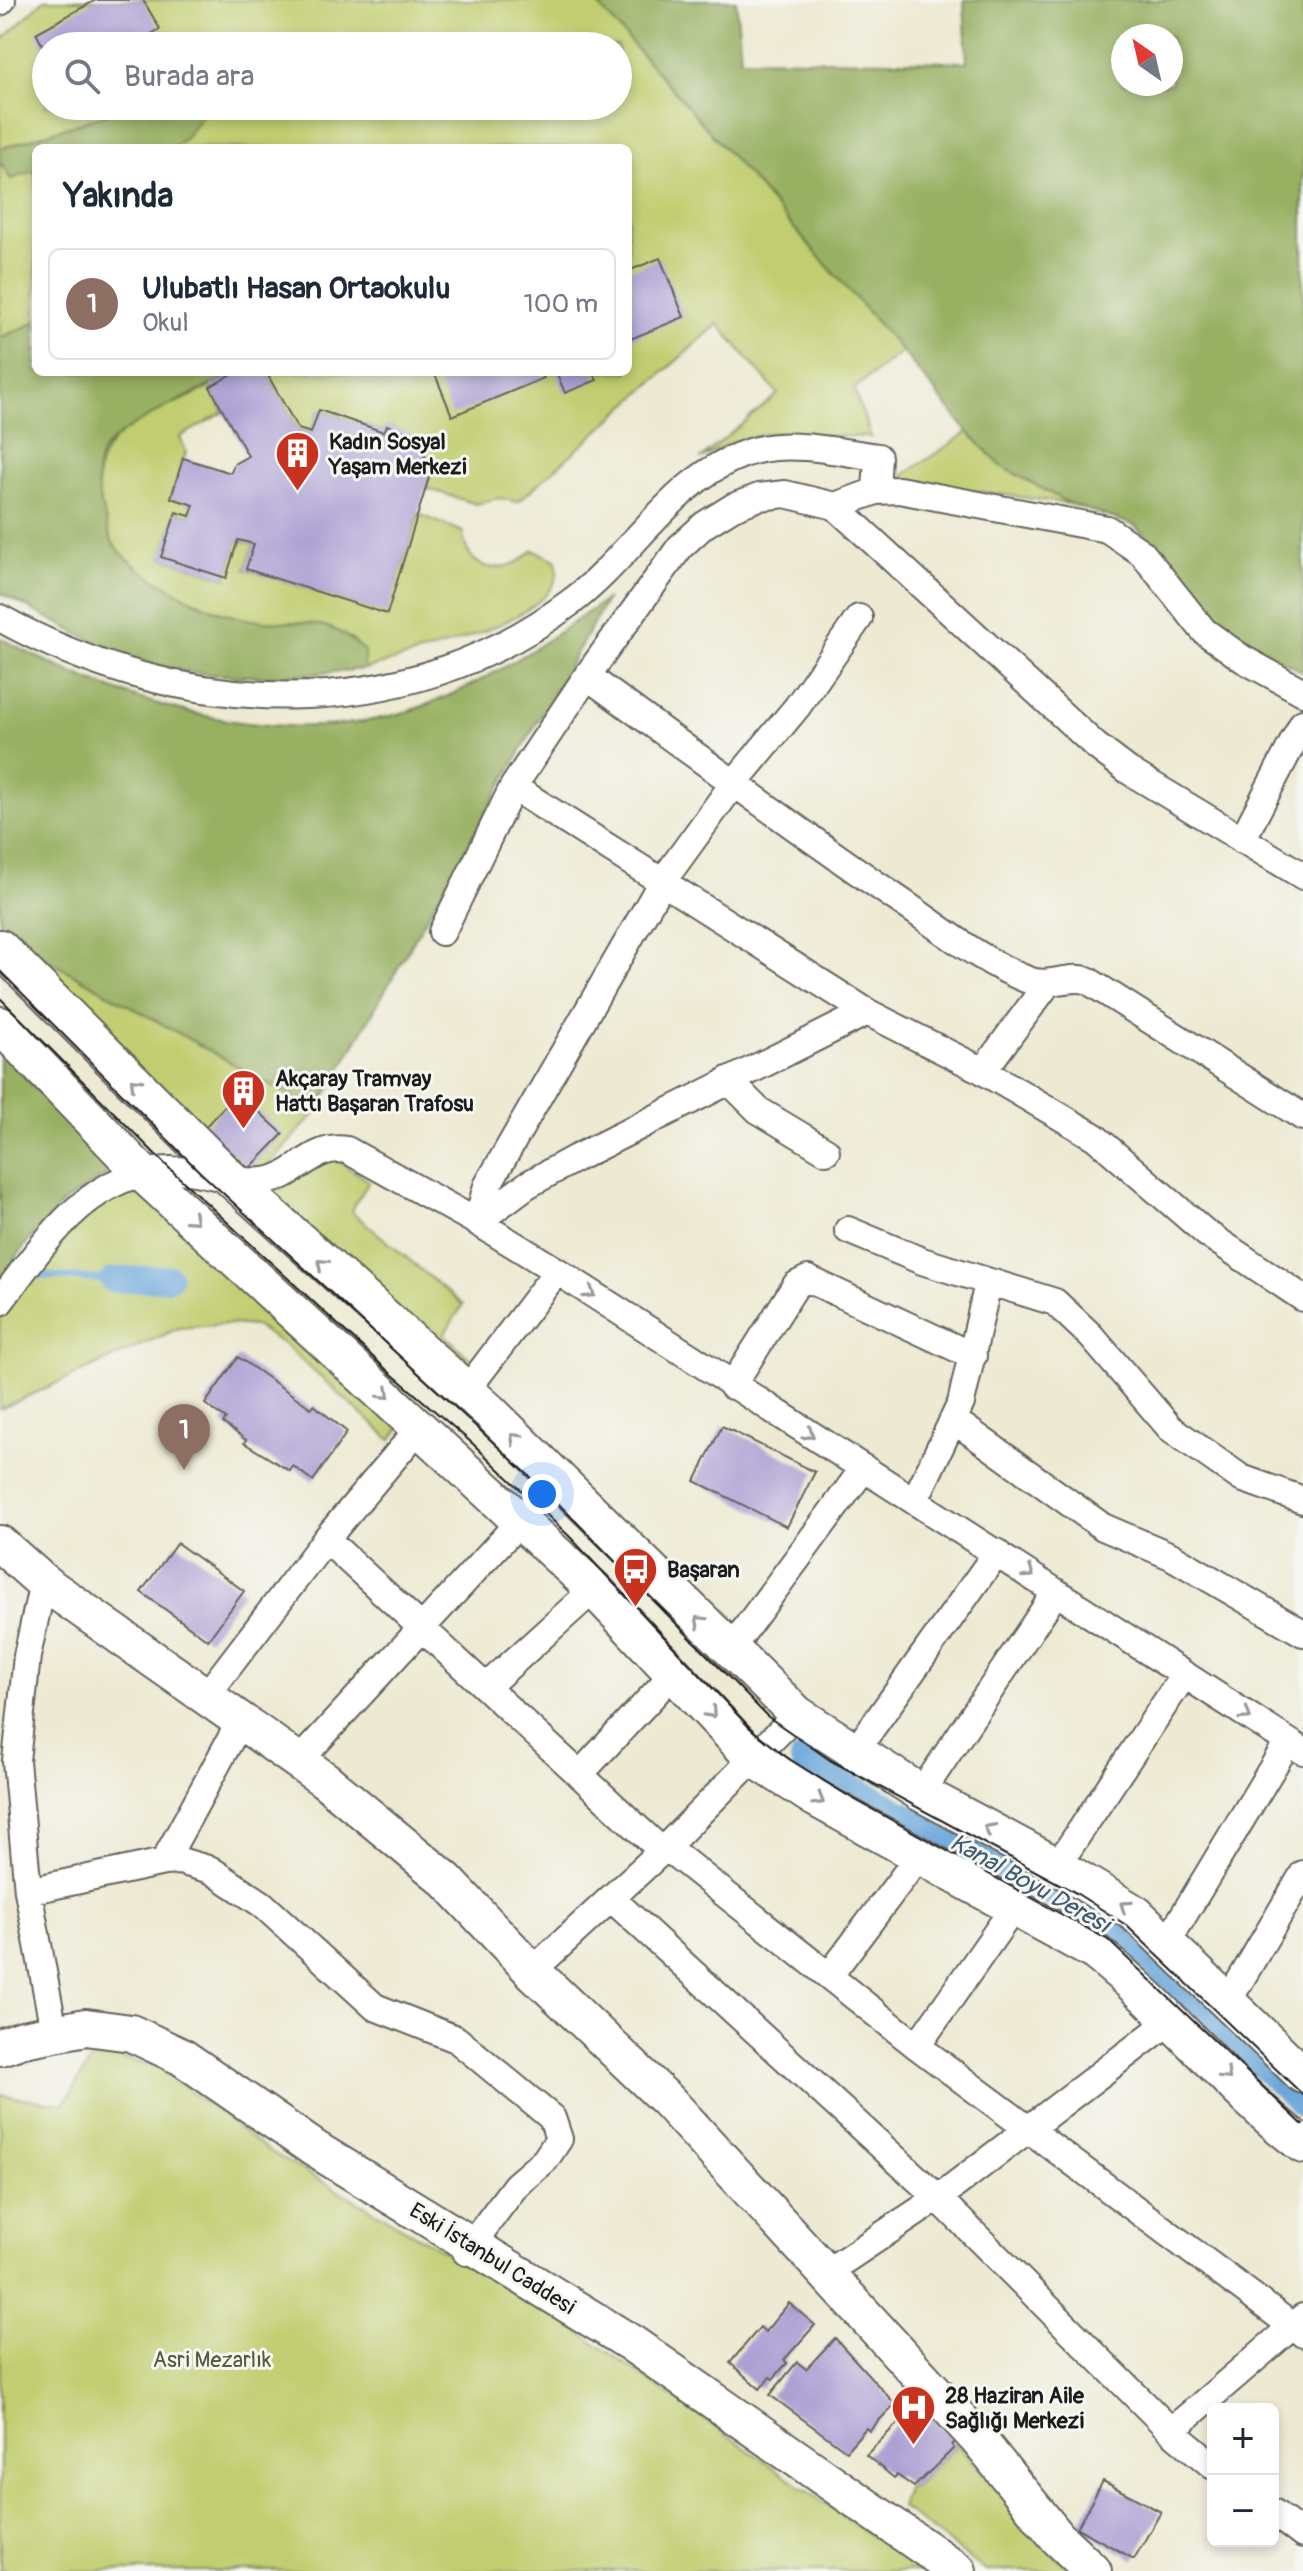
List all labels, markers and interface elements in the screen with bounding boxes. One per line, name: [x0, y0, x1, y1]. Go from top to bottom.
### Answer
north arrow: [1111, 24, 1183, 96]
search box: [32, 32, 632, 120]
icon: search: [60, 54, 104, 98]
text: Burada ara: [124, 58, 255, 95]
text: Yakında: [64, 175, 173, 218]
text: Ulubatlı Hasan Ortaokulu: [142, 270, 450, 307]
text: 1: [87, 288, 97, 320]
text: 100 m: [524, 288, 598, 320]
text: Okul: [142, 307, 189, 339]
place label: Kadın Sosyal Yaşam Merkezi: [328, 428, 467, 481]
building icon: Kadın Sosyal Yaşam Merkezi: [274, 430, 322, 493]
place label: Akçaray Tramvay Hattı Başaran Trafosu: [275, 1065, 474, 1118]
building icon: Akçaray Tramvay Hattı Başaran Trafosu: [220, 1067, 268, 1130]
one-way arrow: [130, 1078, 144, 1093]
one-way arrow: [184, 1209, 199, 1223]
one-way arrow: [317, 1259, 332, 1274]
one-way arrow: [582, 1284, 596, 1299]
one-way arrow: [376, 1384, 391, 1398]
pin: 1: [158, 1404, 210, 1470]
one-way arrow: [800, 1424, 815, 1440]
one-way arrow: [510, 1433, 524, 1447]
your location: [522, 1474, 562, 1514]
bus stop icon: Başaran: [612, 1545, 660, 1608]
place label: Başaran: [667, 1556, 740, 1584]
one-way arrow: [1020, 1563, 1034, 1578]
one-way arrow: [695, 1616, 709, 1630]
one-way arrow: [701, 1703, 715, 1718]
one-way arrow: [1238, 1706, 1252, 1721]
one-way arrow: [810, 1790, 825, 1806]
one-way arrow: [983, 1823, 997, 1839]
water label: Kanal Boyu Deresi: [945, 1828, 1118, 1941]
one-way arrow: [1119, 1901, 1133, 1916]
one-way arrow: [1217, 2066, 1231, 2081]
street label: Eski İstanbul Caddesi: [404, 2197, 581, 2321]
park label: Asri Mezarlık: [153, 2346, 271, 2374]
place label: 28 Haziran Aile Sağlığı Merkezi: [945, 2382, 1085, 2435]
hospital icon: 28 Haziran Aile Sağlığı Merkezi: [890, 2384, 938, 2447]
map controls: [1207, 2403, 1279, 2547]
button: +: [1207, 2403, 1279, 2475]
button: −: [1207, 2475, 1279, 2547]

